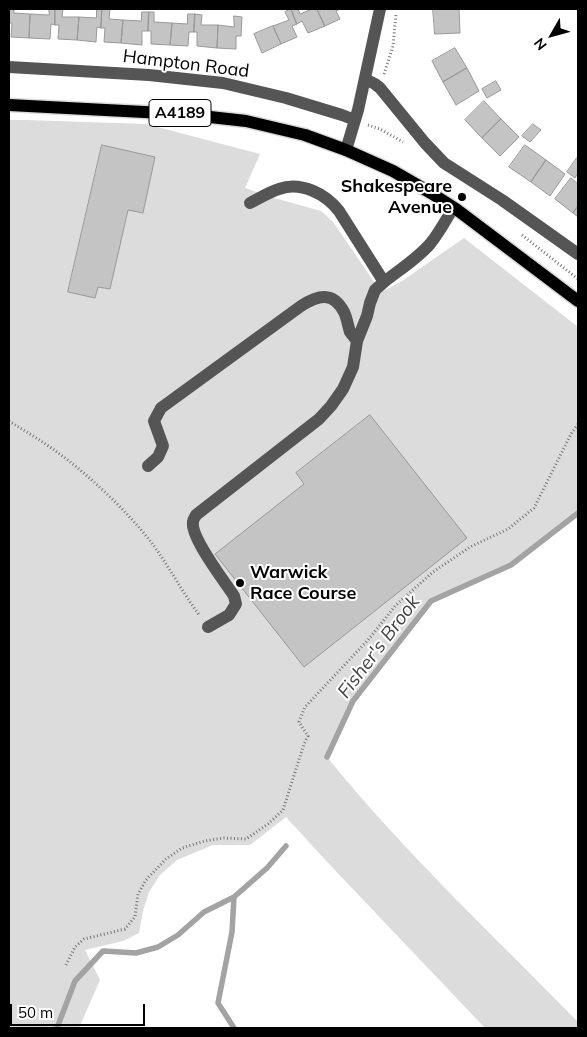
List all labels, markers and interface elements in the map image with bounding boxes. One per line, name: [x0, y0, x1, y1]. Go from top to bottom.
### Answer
north arrow: [527, 10, 577, 60]
text: N: [530, 35, 551, 54]
street label: Hampton Road: [122, 46, 250, 82]
road number: A4189: [149, 100, 211, 126]
place label: Shakespeare Avenue: [341, 176, 452, 218]
marker: Shakespeare Avenue: [456, 191, 468, 203]
place label: Warwick Race Course: [250, 562, 356, 604]
marker: Warwick Race Course: [234, 577, 246, 589]
water label: Fisher's Brook: [333, 591, 425, 703]
scale bar: [12, 994, 148, 1026]
text: 50 m: [18, 1003, 53, 1022]

